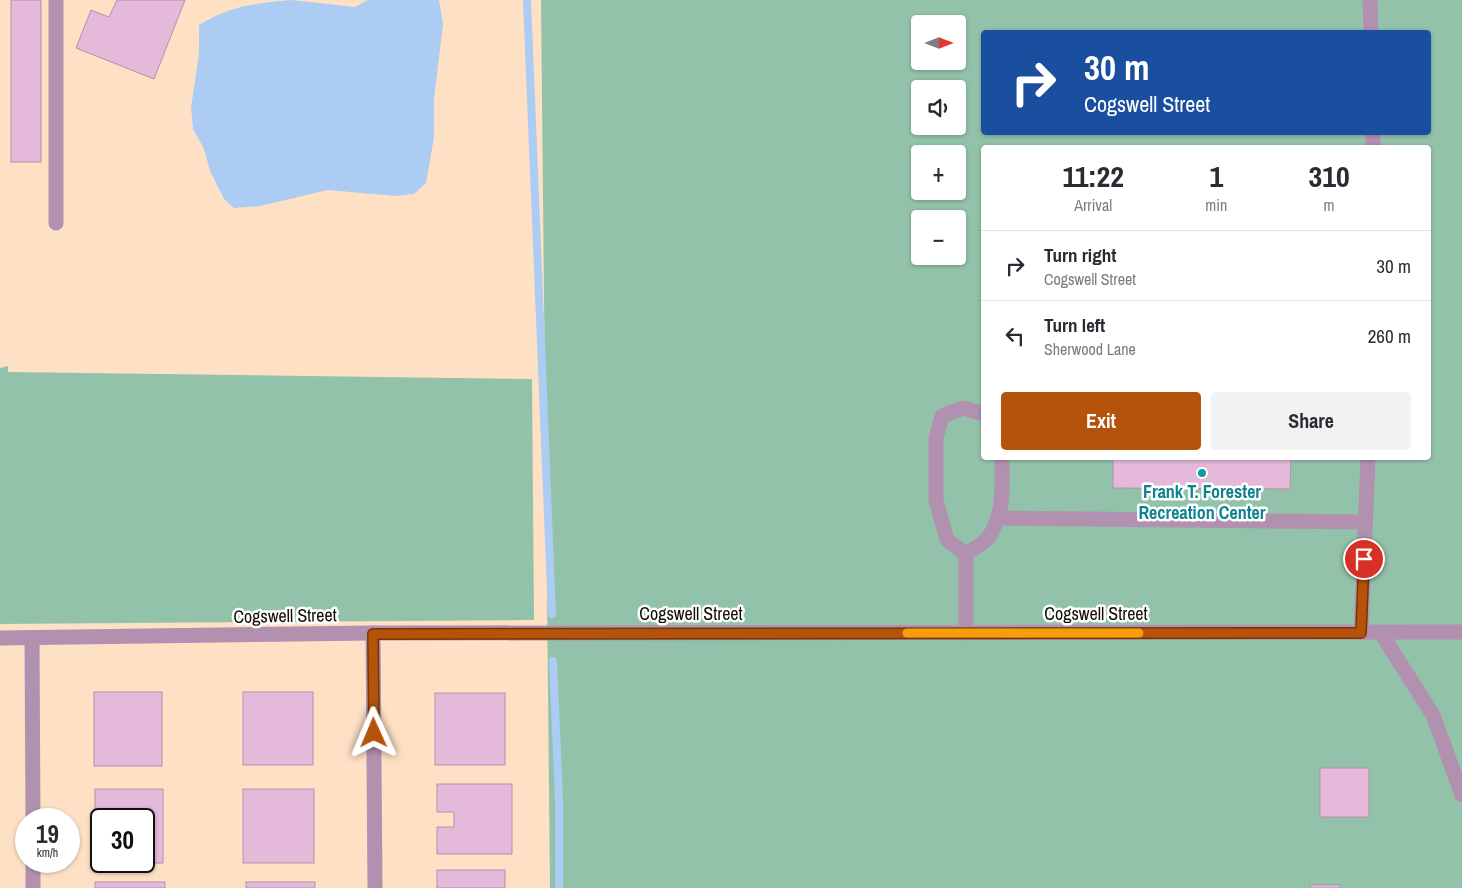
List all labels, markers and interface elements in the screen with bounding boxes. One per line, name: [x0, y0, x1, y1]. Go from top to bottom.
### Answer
north arrow: [911, 15, 966, 70]
map controls: [911, 15, 966, 265]
text: 30 m: [1084, 44, 1149, 91]
icon: right: [1001, 50, 1066, 115]
button: sound: [911, 80, 966, 135]
text: Cogswell Street: [1084, 89, 1210, 119]
button: +: [911, 145, 966, 200]
text: 11:22: [1062, 156, 1124, 196]
text: 1: [1209, 156, 1223, 196]
text: 310: [1309, 156, 1350, 196]
text: Arrival: [1074, 194, 1112, 216]
text: min: [1205, 194, 1227, 216]
text: m: [1324, 194, 1335, 216]
button: −: [911, 210, 966, 265]
text: Turn right: [1044, 242, 1116, 268]
icon: right: [1001, 252, 1029, 280]
text: 30 m: [1376, 253, 1411, 279]
text: Cogswell Street: [1044, 268, 1136, 290]
text: Turn left: [1044, 312, 1105, 338]
icon: left: [1001, 322, 1029, 350]
text: 260 m: [1368, 323, 1411, 349]
text: Sherwood Lane: [1044, 338, 1136, 360]
button: Exit: [1001, 392, 1201, 450]
button: Share: [1211, 392, 1411, 450]
marker: Frank T. Forester Recreation Center: [1196, 467, 1208, 479]
place label: Frank T. Forester Recreation Center: [1138, 479, 1266, 525]
pin: [1343, 538, 1385, 580]
icon: arrive: [1350, 545, 1378, 573]
street label: Cogswell Street: [639, 601, 743, 626]
street label: Cogswell Street: [1044, 601, 1148, 626]
street label: Cogswell Street: [233, 602, 337, 629]
position arrow: [347, 706, 399, 758]
speed limit sign: 30: [90, 808, 155, 873]
text: 19: [36, 817, 59, 851]
text: km/h: [37, 845, 58, 861]

